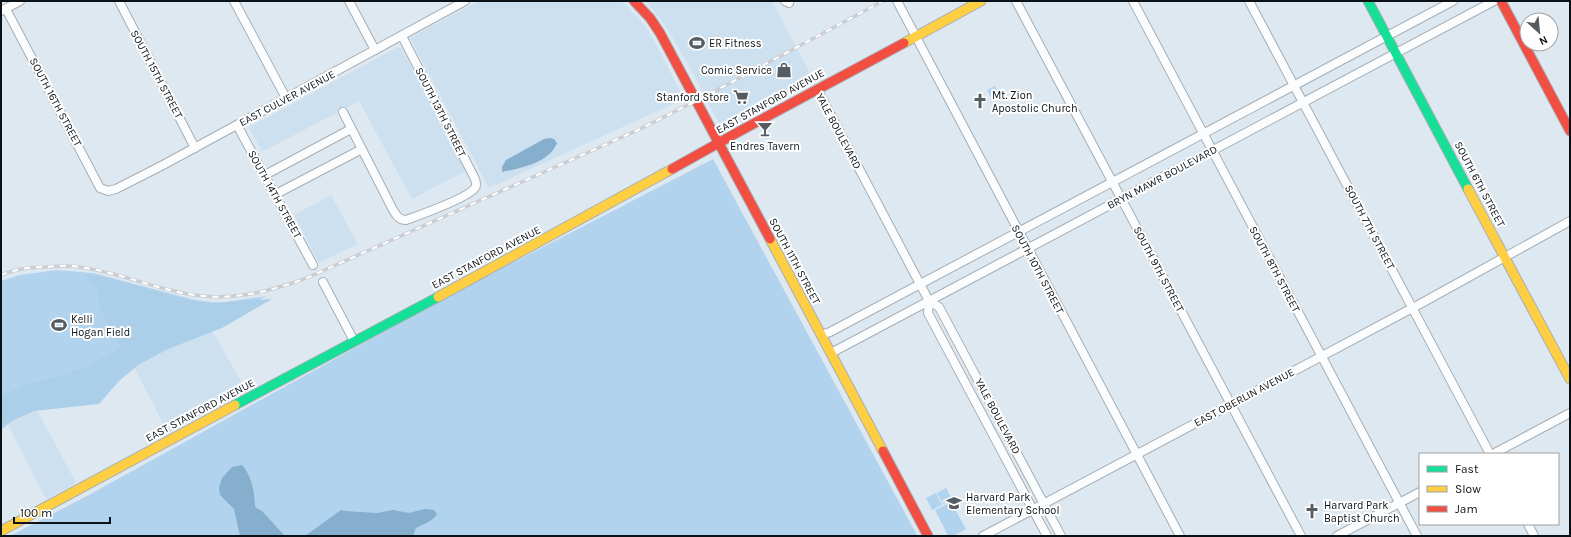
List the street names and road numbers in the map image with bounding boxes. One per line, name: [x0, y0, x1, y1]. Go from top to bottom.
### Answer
street label: SOUTH 15TH STREET: [128, 28, 186, 121]
street label: SOUTH 16TH STREET: [27, 56, 85, 149]
street label: SOUTH 13TH STREET: [412, 65, 469, 160]
street label: EAST STANFORD AVENUE: [714, 66, 827, 137]
street label: EAST CULVER AVENUE: [237, 68, 337, 129]
street label: YALE BOULEVARD: [813, 91, 864, 171]
street label: SOUTH 6TH STREET: [1452, 139, 1508, 230]
street label: BRYN MAWR BOULEVARD: [1105, 143, 1220, 212]
street label: SOUTH 14TH STREET: [245, 148, 304, 241]
street label: SOUTH 7TH STREET: [1342, 183, 1398, 272]
street label: SOUTH 11TH STREET: [766, 216, 823, 307]
street label: EAST STANFORD AVENUE: [430, 223, 543, 292]
street label: SOUTH 10TH STREET: [1009, 223, 1067, 316]
street label: SOUTH 9TH STREET: [1131, 224, 1187, 315]
street label: SOUTH 8TH STREET: [1246, 224, 1303, 315]
street label: EAST OBERLIN AVENUE: [1192, 365, 1297, 429]
street label: EAST STANFORD AVENUE: [144, 376, 257, 445]
street label: YALE BOULEVARD: [972, 376, 1023, 456]

